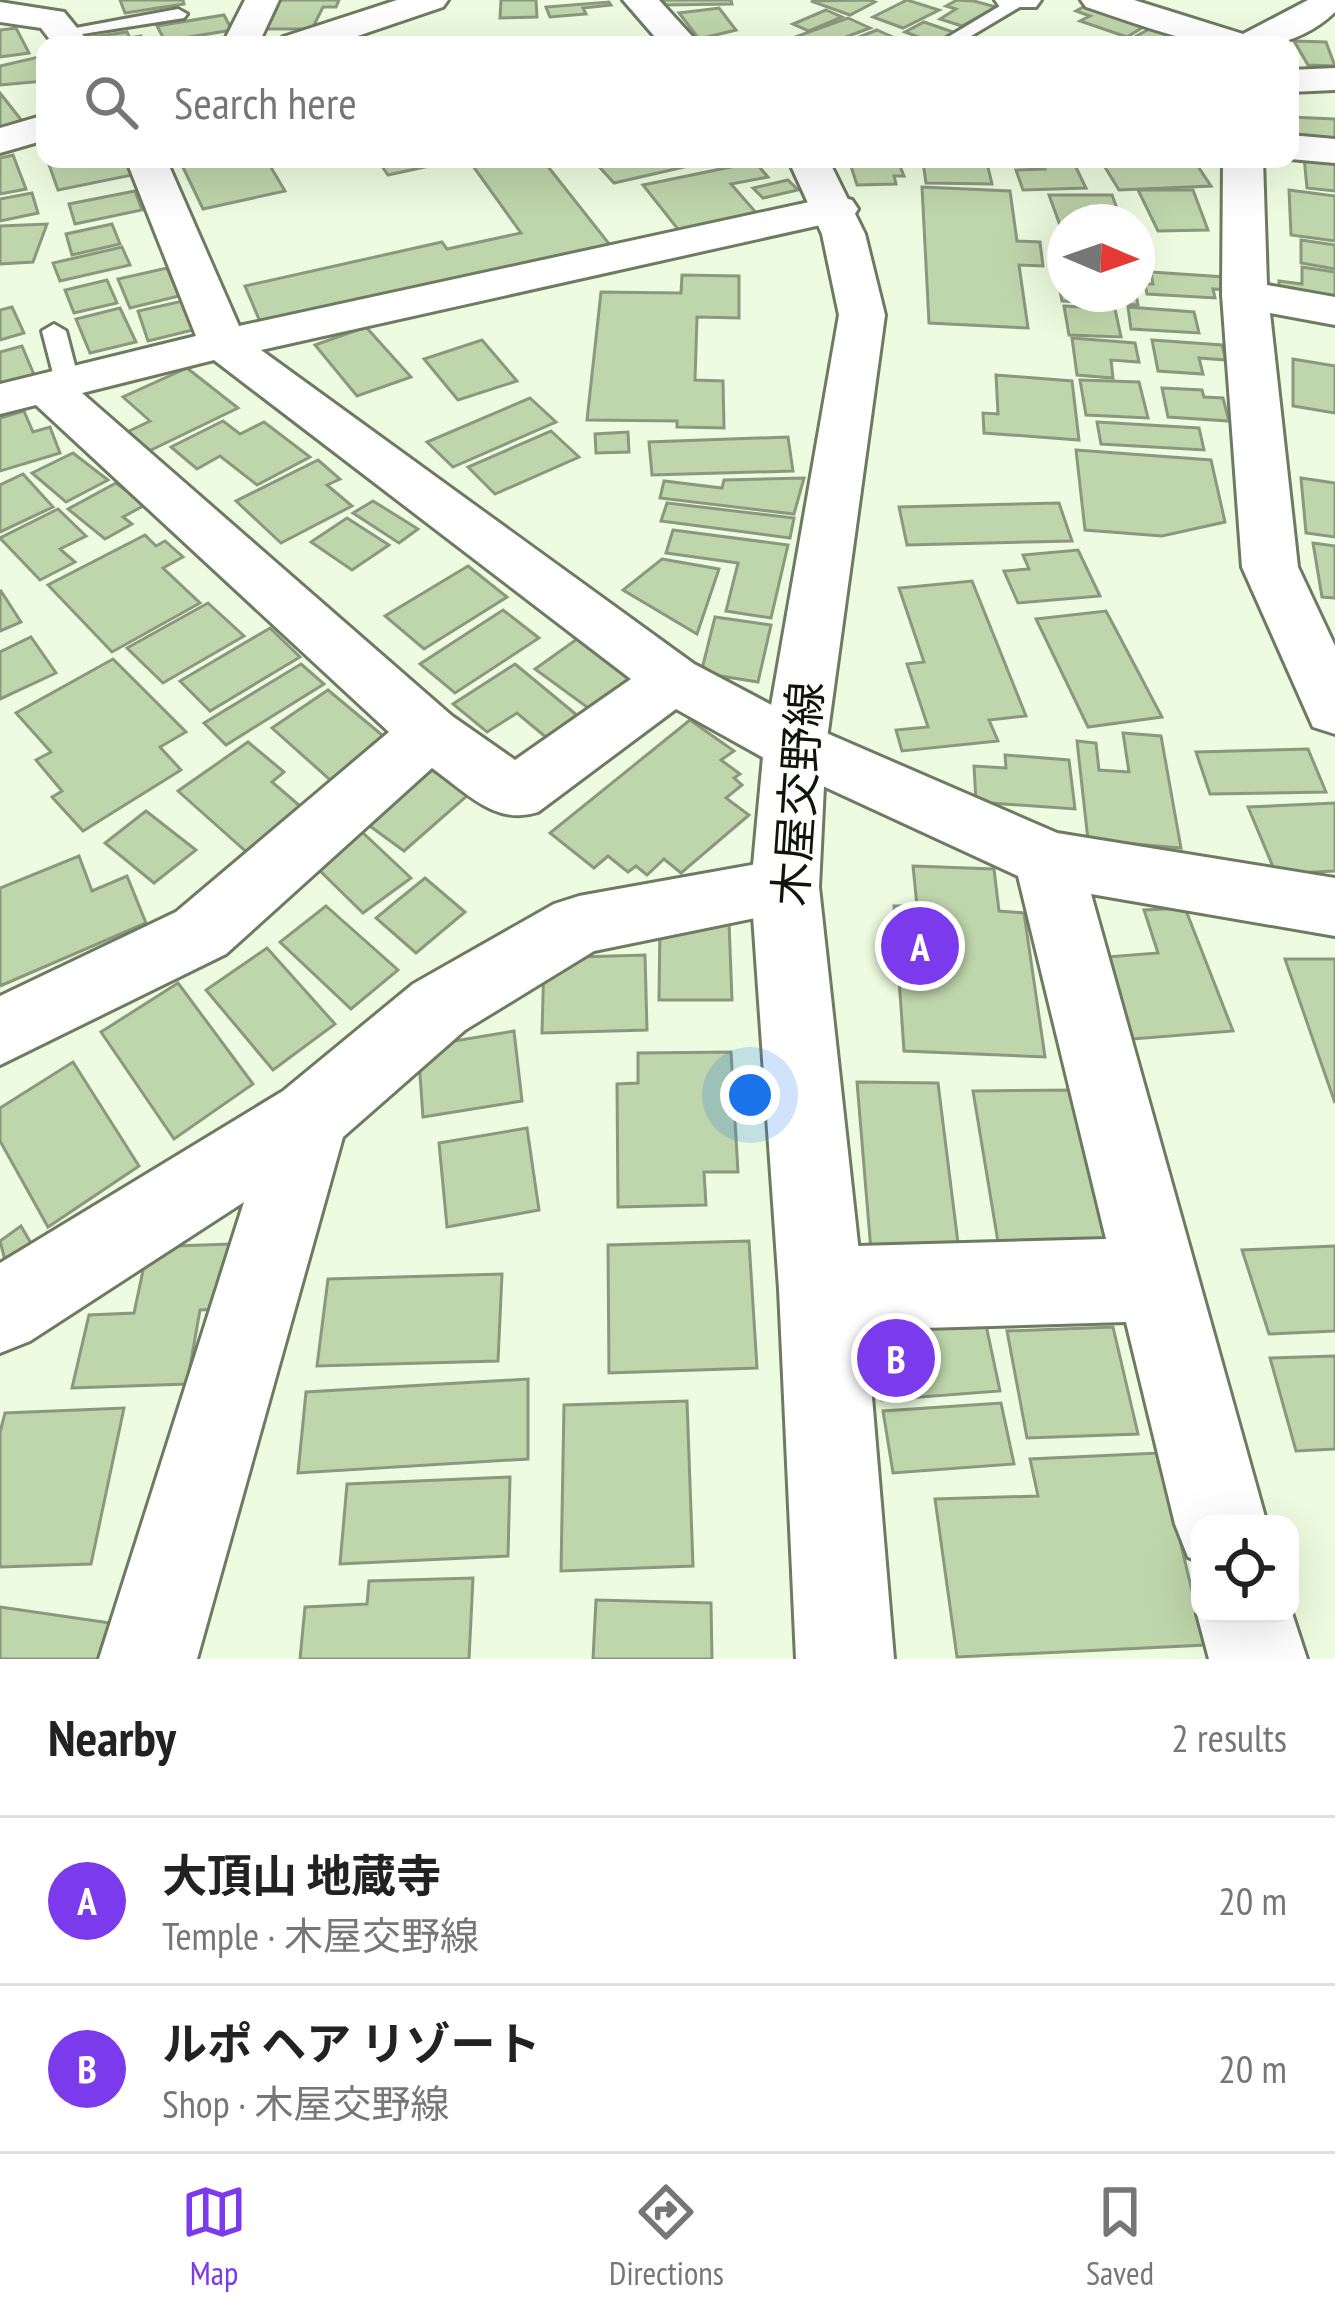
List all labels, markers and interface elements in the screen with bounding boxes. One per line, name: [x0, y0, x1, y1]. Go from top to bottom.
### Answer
search box: [36, 36, 1299, 168]
icon: search: [78, 69, 144, 135]
text: Search here: [174, 73, 357, 131]
north arrow: [1047, 204, 1155, 312]
street label: 木屋交野線: [760, 680, 834, 908]
pin: A: [881, 901, 959, 991]
your location: [720, 1065, 780, 1125]
pin: B: [857, 1313, 935, 1403]
map controls: [1191, 1515, 1299, 1623]
button: locate: [1191, 1515, 1299, 1623]
text: Nearby: [48, 1704, 176, 1770]
text: 2 results: [1171, 1712, 1287, 1763]
text: 大頂山 地蔵寺: [162, 1846, 441, 1904]
text: A: [77, 1875, 97, 1926]
text: 20 m: [1218, 1875, 1287, 1926]
text: Temple · 木屋交野線: [162, 1910, 479, 1961]
text: ルポ ヘア リゾート: [162, 2014, 540, 2072]
text: B: [77, 2043, 97, 2094]
text: 20 m: [1218, 2043, 1287, 2094]
text: Shop · 木屋交野線: [162, 2078, 450, 2129]
tab: Map: [181, 2179, 247, 2294]
tab: Directions: [609, 2179, 724, 2294]
tab: Saved: [1086, 2179, 1154, 2294]

